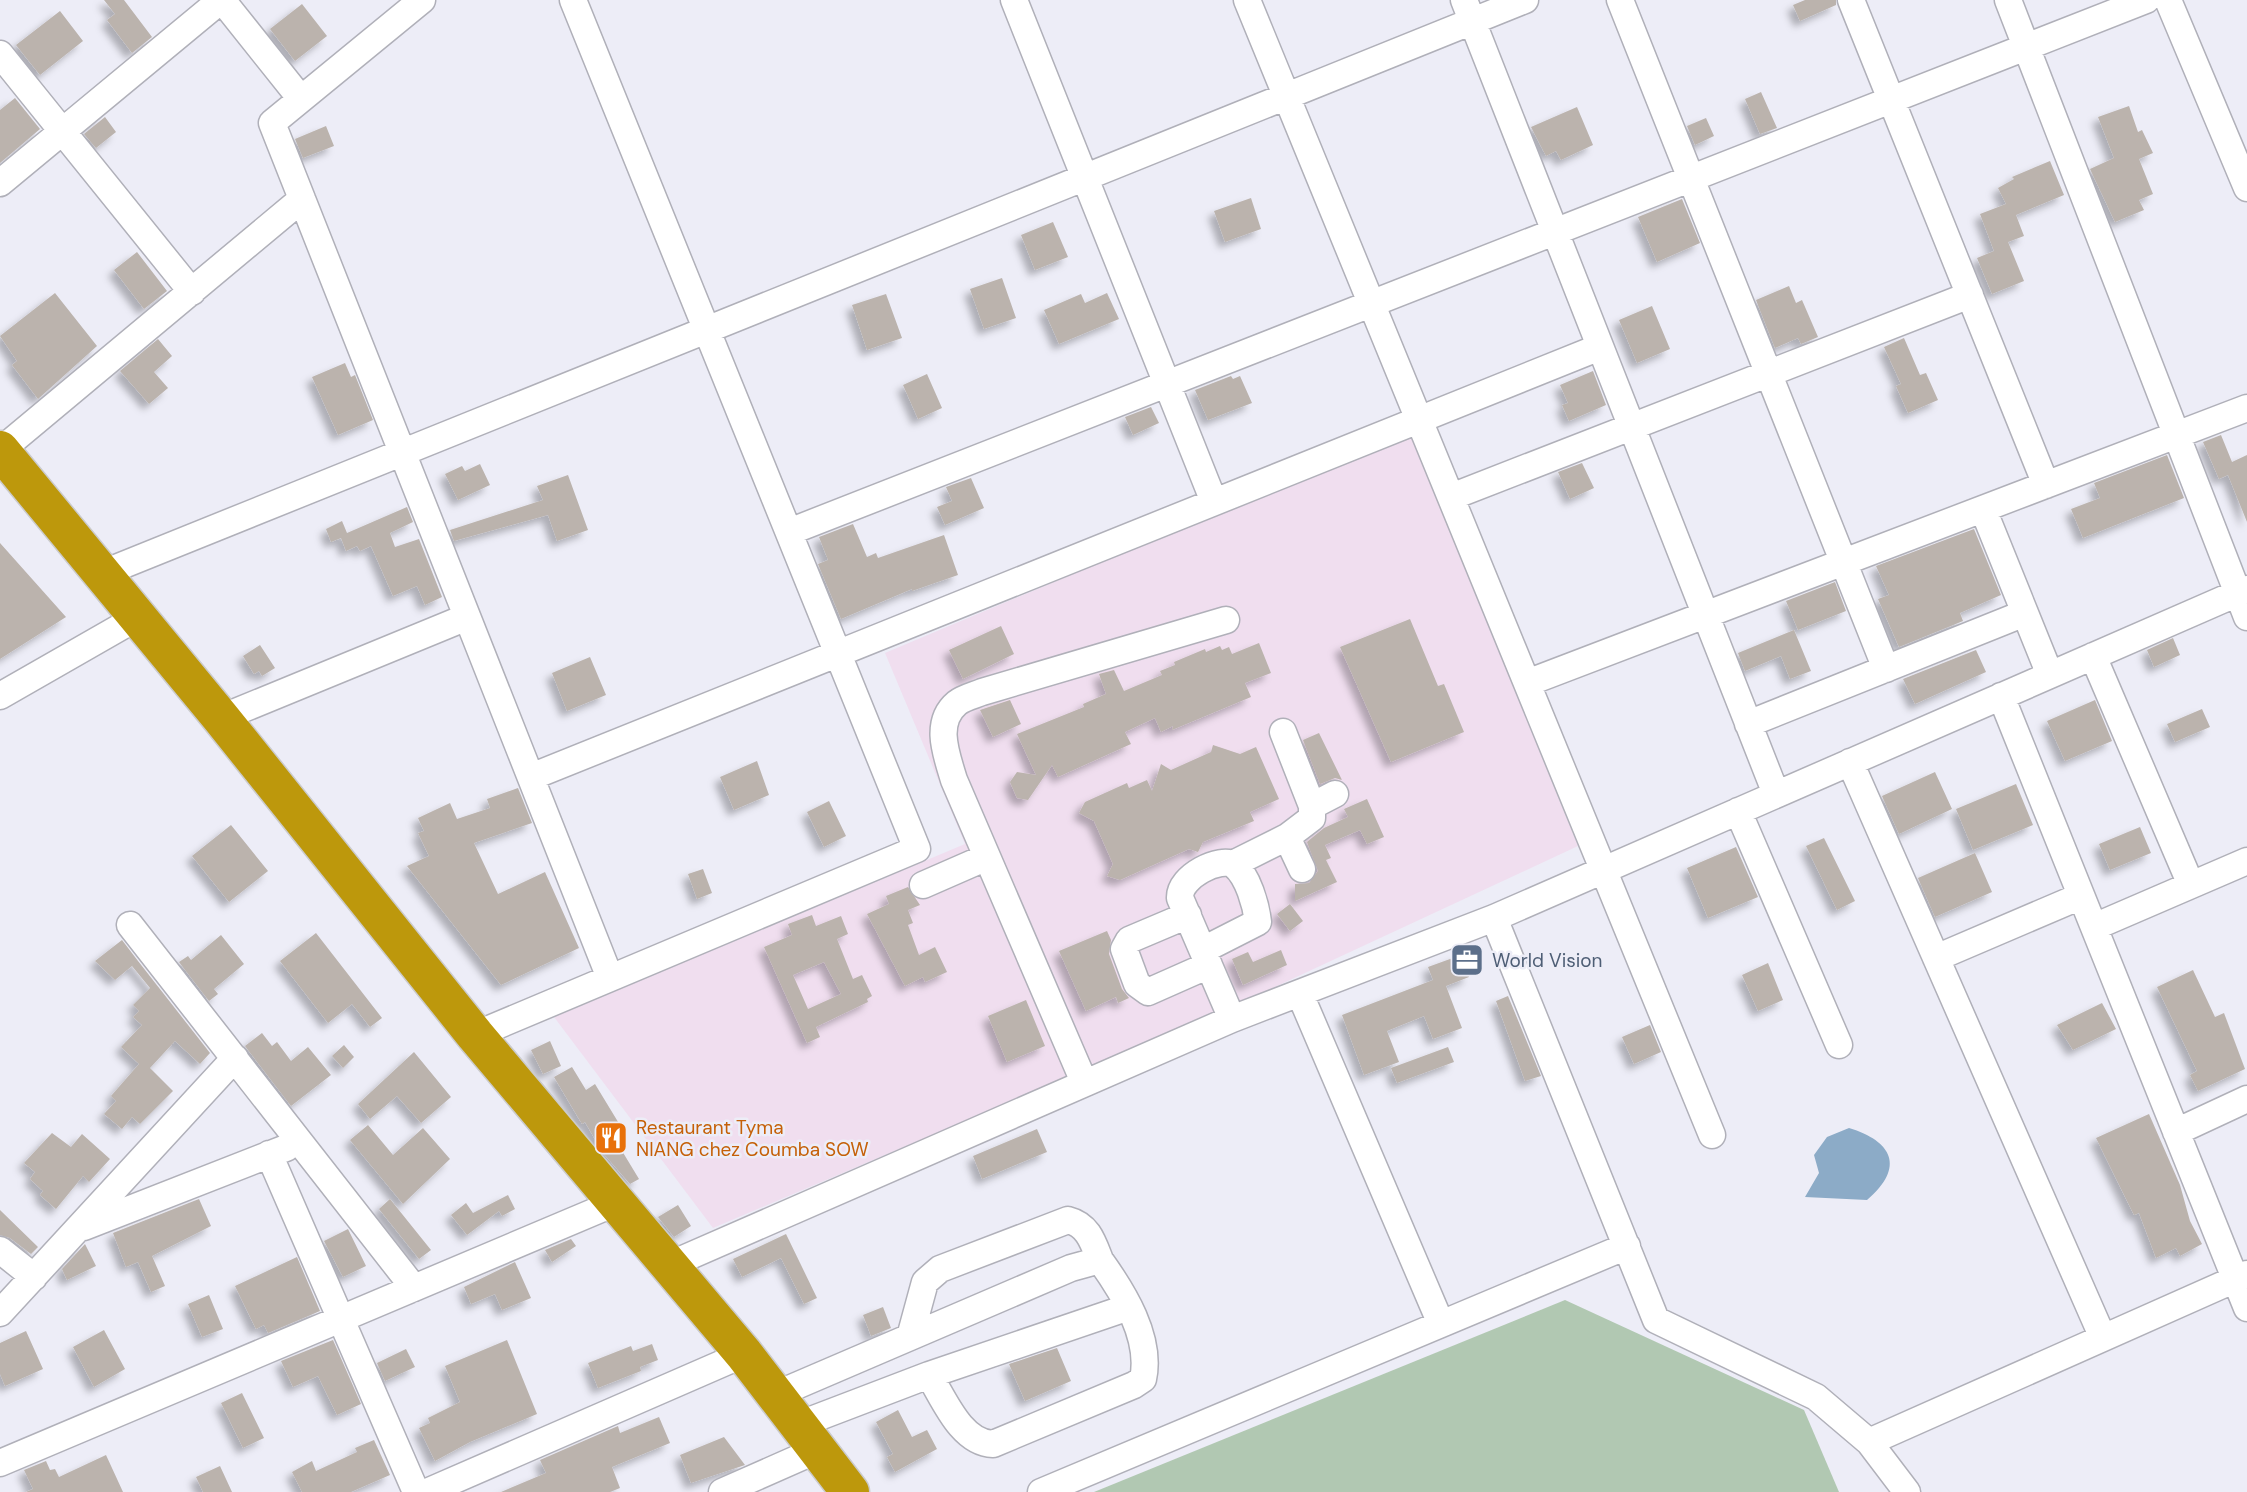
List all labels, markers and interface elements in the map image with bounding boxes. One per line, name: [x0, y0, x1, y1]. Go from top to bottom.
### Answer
office icon: World Vision: [1448, 941, 1486, 979]
place label: World Vision: [1492, 948, 1602, 973]
place label: Restaurant Tyma NIANG chez Coumba SOW: [636, 1115, 869, 1162]
restaurant icon: Restaurant Tyma NIANG chez Coumba SOW: [592, 1119, 630, 1157]

